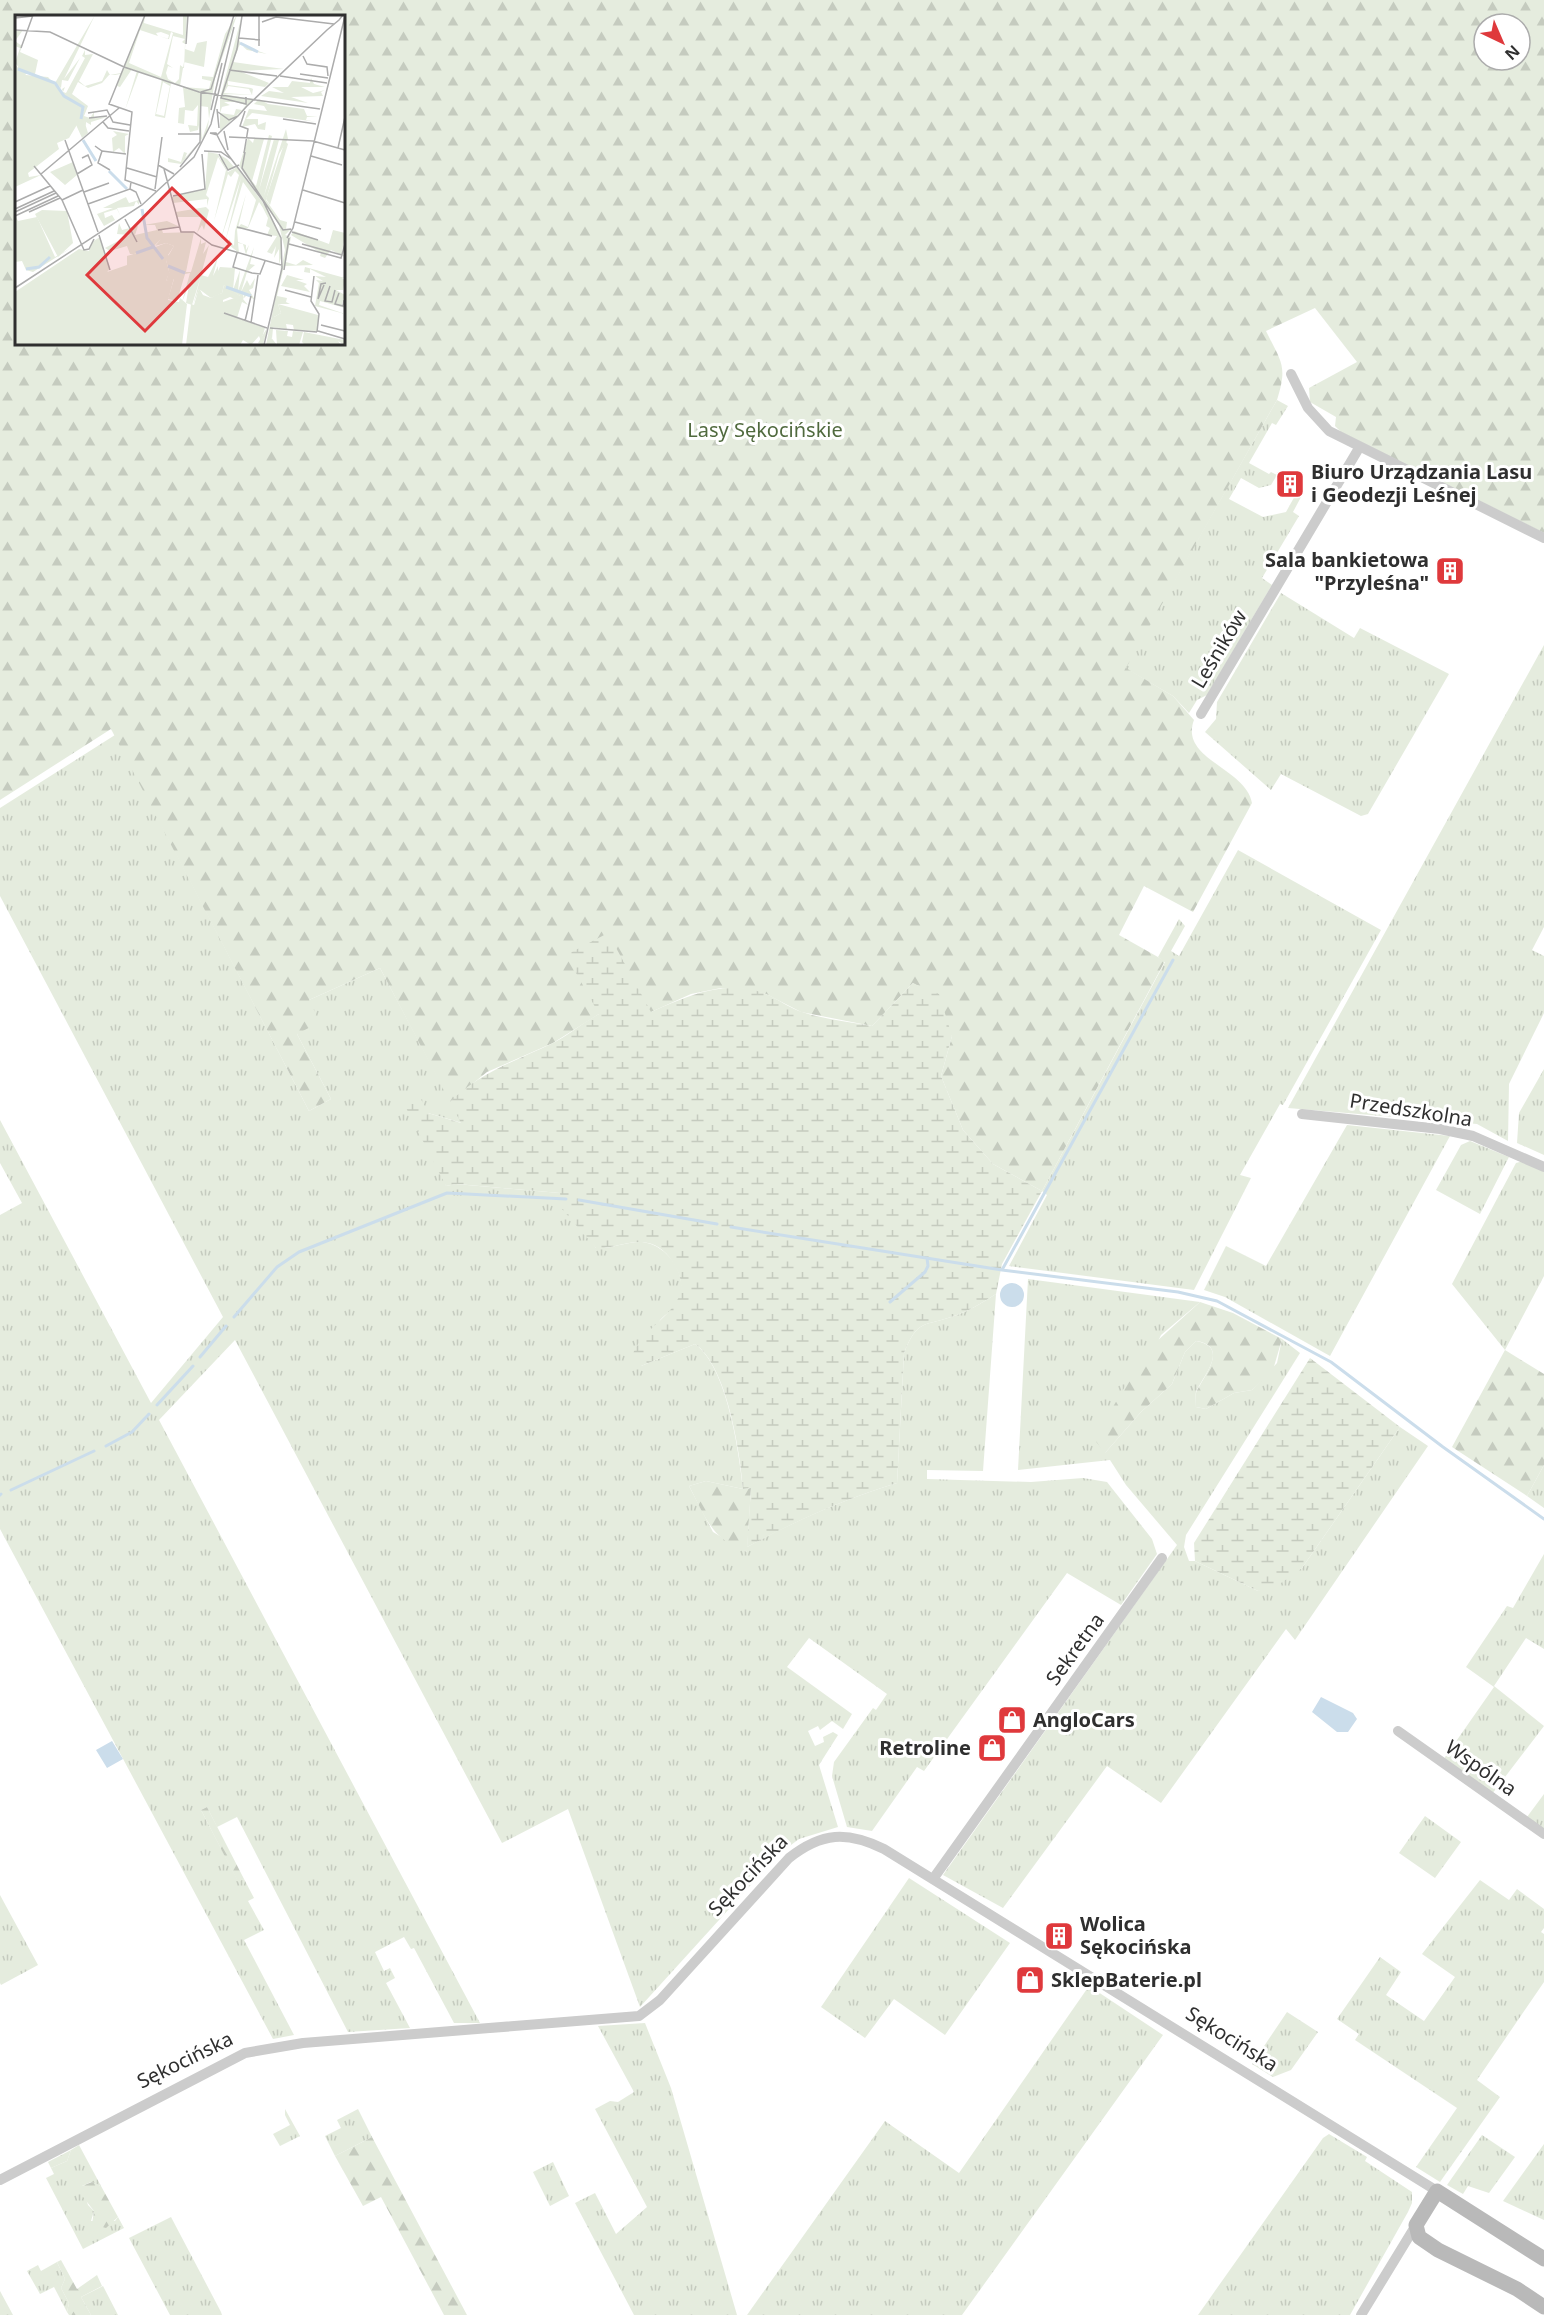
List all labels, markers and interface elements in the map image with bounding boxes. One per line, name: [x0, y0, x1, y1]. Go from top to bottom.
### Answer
north arrow: [1472, 12, 1532, 72]
inset map: [15, 15, 345, 345]
text: N: [1500, 40, 1525, 65]
park label: Lasy Sękocińskie: [687, 416, 843, 443]
place label: Biuro Urządzania Lasu i Geodezji Leśnej: [1311, 458, 1532, 508]
building icon: Biuro Urządzania Lasu i Geodezji Leśnej: [1274, 468, 1306, 500]
place label: Sala bankietowa "Przyleśna": [1265, 546, 1429, 596]
building icon: Sala bankietowa "Przyleśna": [1434, 555, 1466, 587]
street label: Leśników: [1185, 604, 1253, 693]
street label: Przedszkolna: [1348, 1086, 1474, 1133]
street label: Sekretna: [1039, 1607, 1110, 1690]
shop icon: AngloCars: [996, 1704, 1028, 1736]
place label: AngloCars: [1033, 1706, 1135, 1733]
shop icon: Retroline: [976, 1732, 1008, 1764]
street label: Wspólna: [1440, 1733, 1522, 1802]
place label: Retroline: [879, 1734, 971, 1761]
street label: Sękocińska: [702, 1828, 793, 1921]
place label: Wolica Sękocińska: [1080, 1910, 1191, 1960]
building icon: Wolica Sękocińska: [1043, 1920, 1075, 1952]
shop icon: SklepBaterie.pl: [1014, 1964, 1046, 1996]
place label: SklepBaterie.pl: [1051, 1966, 1202, 1993]
street label: Sękocińska: [1181, 2000, 1283, 2077]
street label: Sękocińska: [132, 2025, 237, 2094]

